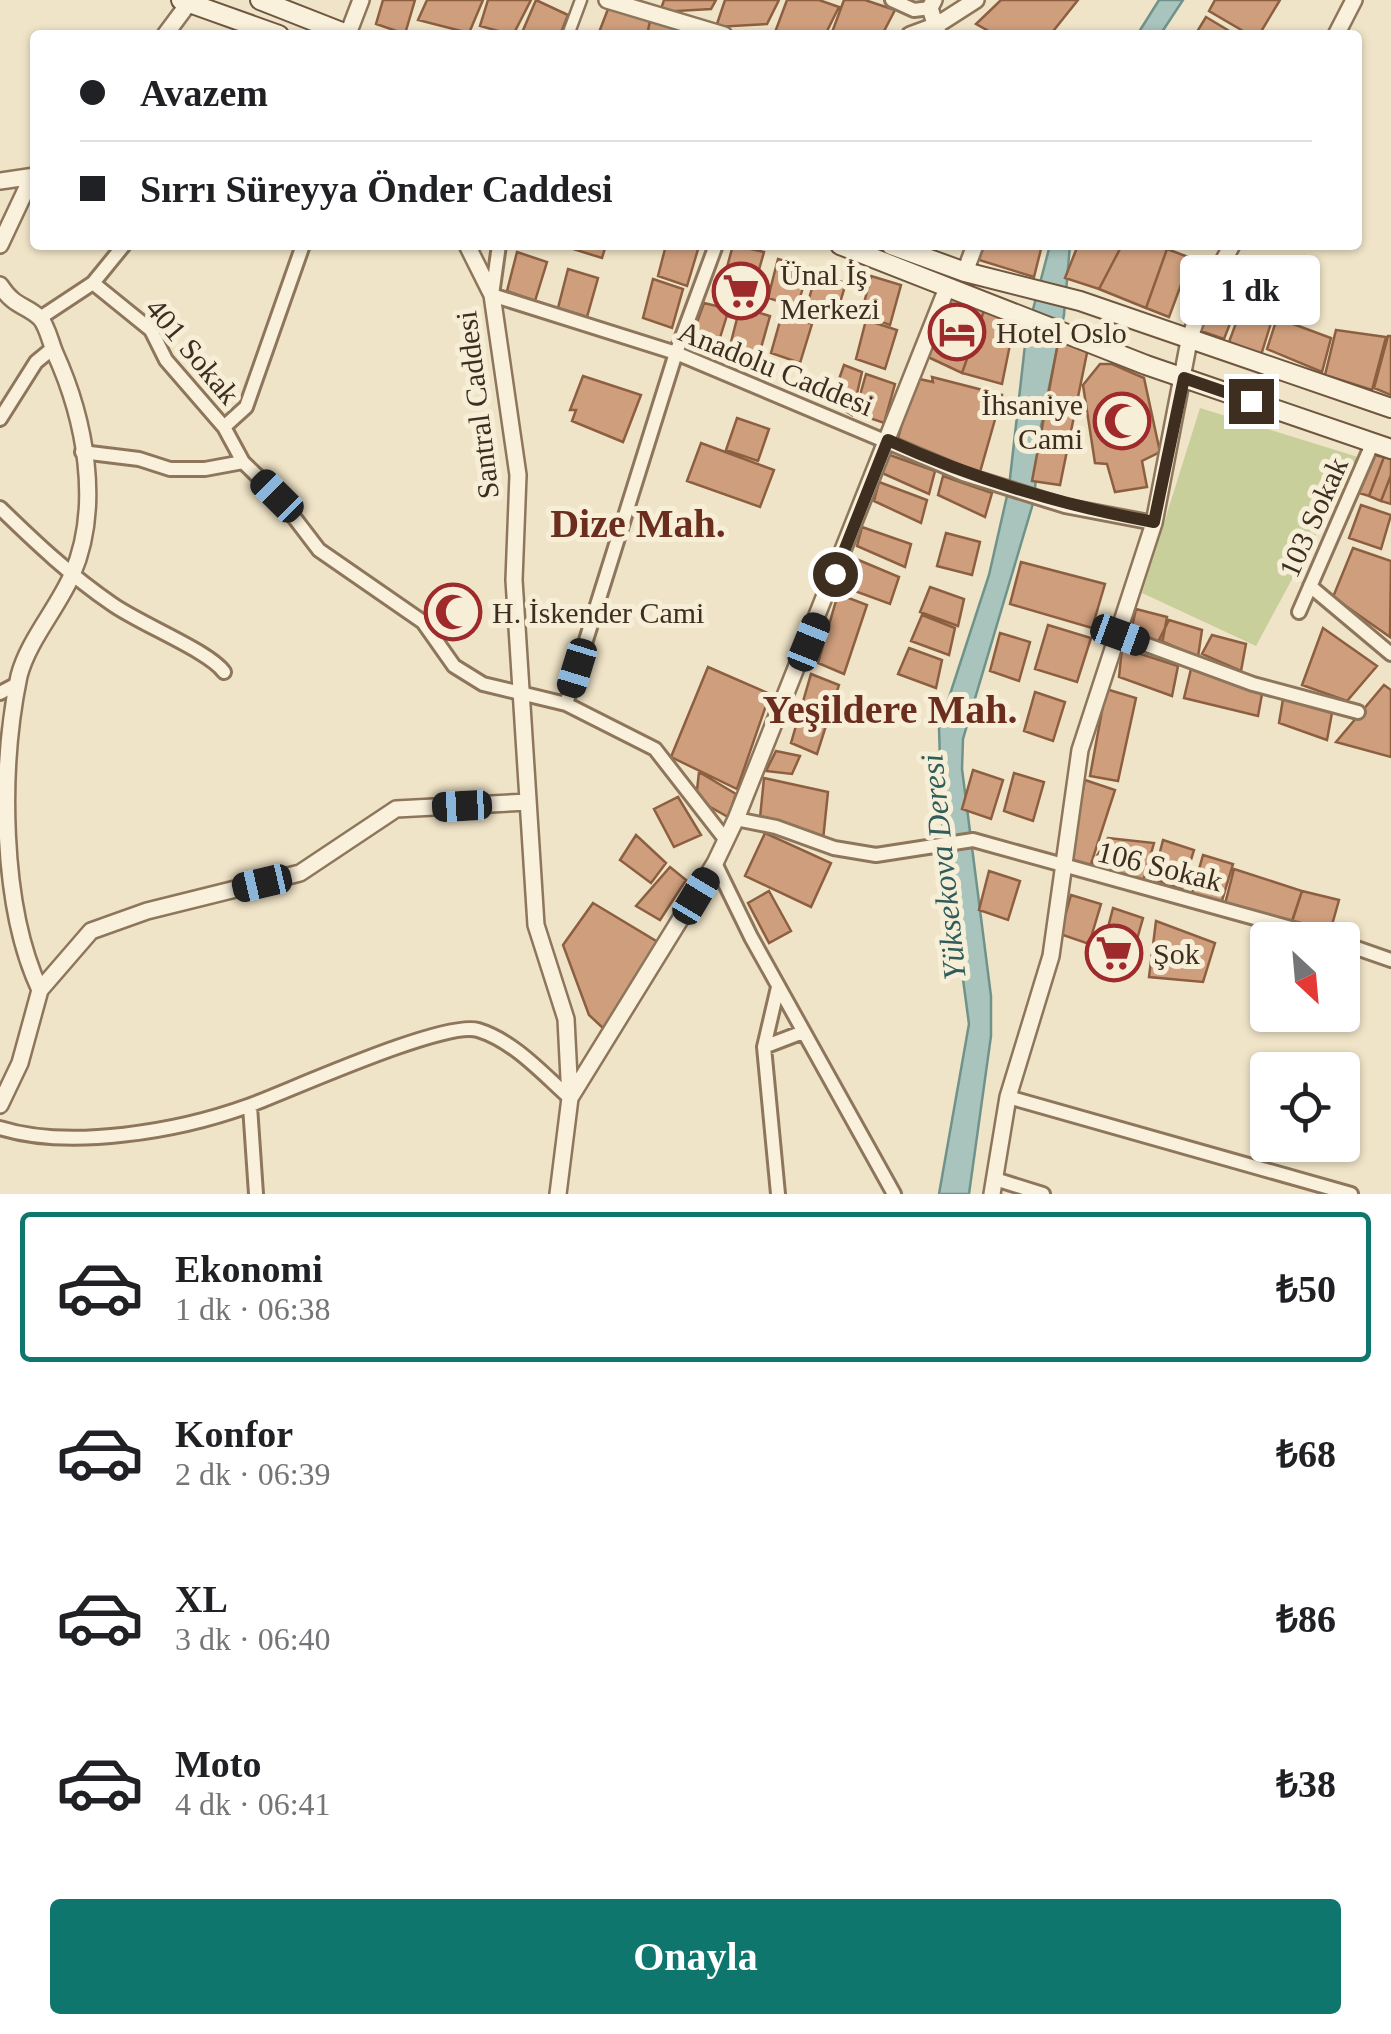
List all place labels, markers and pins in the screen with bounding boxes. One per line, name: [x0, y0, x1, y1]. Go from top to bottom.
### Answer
place label: Ünal İş Merkezi: [780, 258, 880, 325]
supermarket icon: Ünal İş Merkezi: [711, 261, 771, 321]
hotel icon: Hotel Oslo: [927, 302, 987, 362]
place label: Hotel Oslo: [996, 316, 1127, 349]
place label: İhsaniye Cami: [981, 388, 1083, 455]
mosque icon: İhsaniye Cami: [1092, 391, 1152, 451]
mosque icon: H. İskender Cami: [423, 582, 483, 642]
place label: H. İskender Cami: [492, 596, 704, 629]
supermarket icon: Şok: [1084, 923, 1144, 983]
place label: Şok: [1153, 937, 1200, 970]

